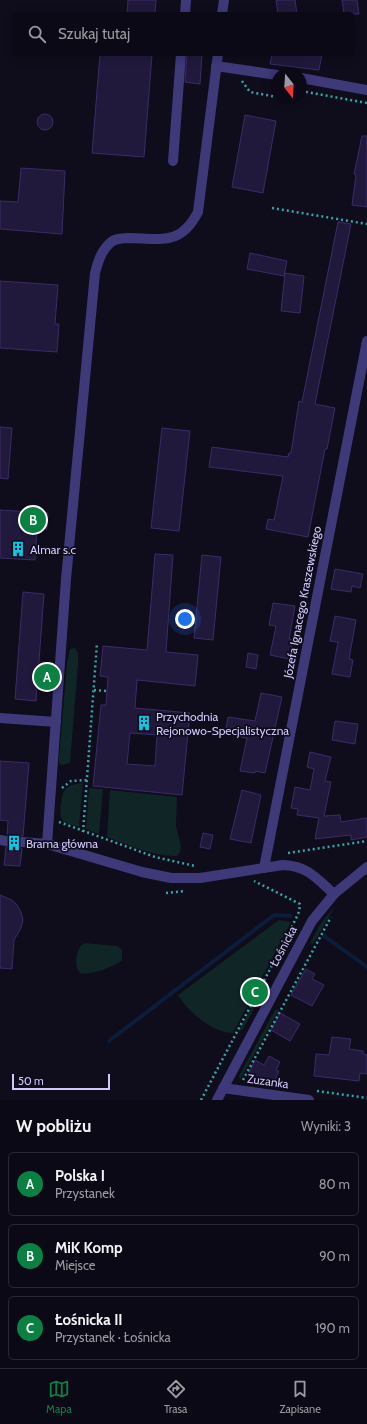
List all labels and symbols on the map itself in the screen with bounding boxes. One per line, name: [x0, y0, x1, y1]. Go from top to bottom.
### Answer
north arrow: [271, 68, 307, 104]
pin: B: [20, 505, 46, 535]
street label: Józefa Ignacego Kraszewskiego: [280, 524, 324, 680]
building icon: Almar s.c: [9, 540, 27, 558]
place label: Almar s.c: [30, 542, 76, 557]
your location: [175, 609, 195, 629]
pin: A: [34, 662, 60, 692]
place label: Przychodnia Rejonowo-Specjalistyczna: [156, 709, 289, 738]
building icon: Przychodnia Rejonowo-Specjalistyczna: [135, 714, 153, 732]
building icon: Brama główna: [5, 834, 23, 852]
place label: Brama główna: [26, 836, 98, 851]
street label: Łośnicka: [266, 923, 300, 969]
pin: C: [242, 977, 268, 1007]
street label: Zuzanka: [246, 1071, 290, 1091]
scale bar: [12, 1072, 110, 1091]

